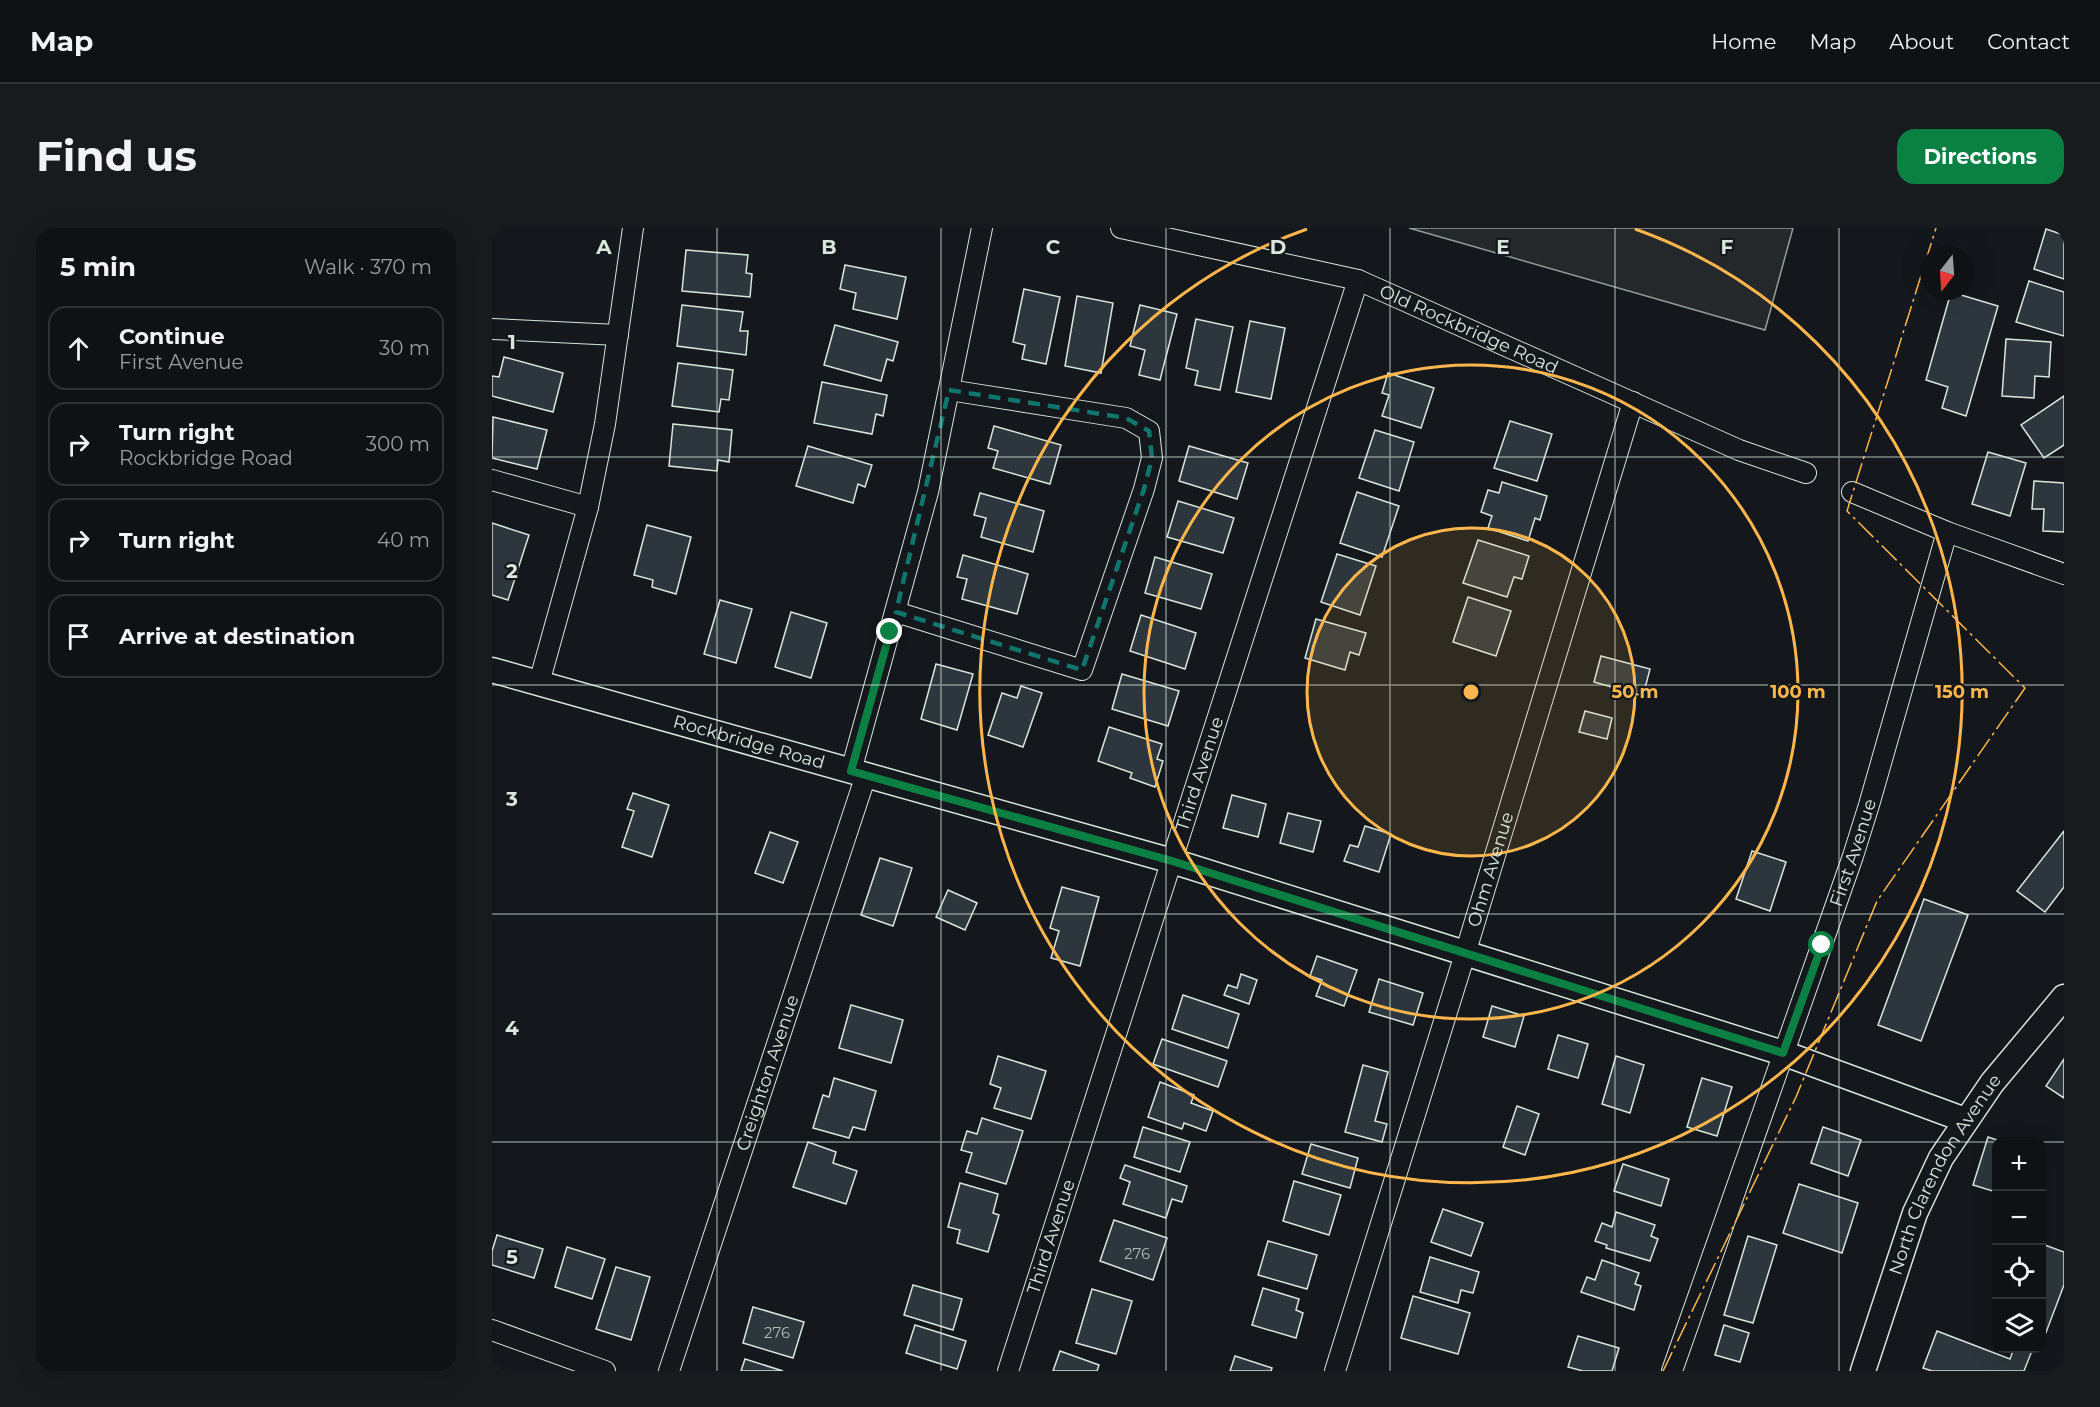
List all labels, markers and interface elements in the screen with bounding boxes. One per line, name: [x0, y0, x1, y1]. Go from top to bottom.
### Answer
text: Map: [30, 24, 93, 58]
text: Home: [1711, 29, 1776, 54]
text: Map: [1809, 29, 1856, 54]
text: About: [1889, 29, 1954, 54]
text: Contact: [1987, 29, 2070, 54]
button: Directions: [1897, 129, 2064, 184]
text: Find us: [36, 130, 197, 182]
text: A: [595, 235, 612, 259]
text: B: [821, 235, 837, 259]
text: C: [1046, 235, 1061, 259]
text: D: [1270, 235, 1286, 259]
text: E: [1496, 235, 1510, 259]
text: F: [1721, 235, 1734, 259]
north arrow: [1920, 246, 1974, 300]
text: 5 min: [60, 251, 136, 283]
text: Walk · 370 m: [304, 255, 432, 279]
street label: Old Rockbridge Road: [1376, 280, 1562, 379]
text: Continue: [119, 323, 225, 350]
text: 1: [508, 330, 516, 354]
icon: ahead: [62, 332, 95, 365]
text: 30 m: [379, 336, 430, 360]
text: First Avenue: [119, 350, 244, 374]
text: Turn right: [119, 419, 234, 446]
icon: right: [62, 428, 95, 461]
text: 300 m: [366, 432, 430, 456]
text: Rockbridge Road: [119, 446, 293, 470]
icon: right: [62, 524, 95, 557]
text: Turn right: [119, 527, 234, 554]
text: 40 m: [377, 528, 430, 552]
text: 2: [506, 559, 518, 583]
route end: [876, 618, 902, 644]
icon: arrive: [62, 620, 95, 653]
text: Arrive at destination: [119, 623, 355, 650]
text: 50 m: [1612, 681, 1658, 703]
text: 100 m: [1770, 681, 1826, 703]
text: 150 m: [1935, 681, 1989, 703]
centre of rings: [1461, 682, 1481, 702]
street label: Rockbridge Road: [671, 710, 827, 774]
street label: Third Avenue: [1171, 714, 1228, 834]
text: 3: [505, 787, 518, 811]
street label: First Avenue: [1825, 796, 1881, 910]
street label: Ohm Avenue: [1463, 809, 1519, 930]
route start: [1808, 931, 1834, 957]
street label: Creighton Avenue: [732, 992, 804, 1154]
text: 4: [505, 1016, 519, 1040]
street label: North Clarendon Avenue: [1884, 1069, 2006, 1278]
map controls: [1992, 1137, 2046, 1353]
button: +: [1992, 1137, 2046, 1191]
street label: Third Avenue: [1022, 1176, 1080, 1297]
button: −: [1992, 1191, 2046, 1245]
house number: 276: [1124, 1244, 1150, 1263]
text: 5: [506, 1245, 518, 1269]
button: locate: [1992, 1245, 2046, 1299]
button: layers: [1992, 1299, 2046, 1353]
house number: 276: [764, 1323, 790, 1342]

